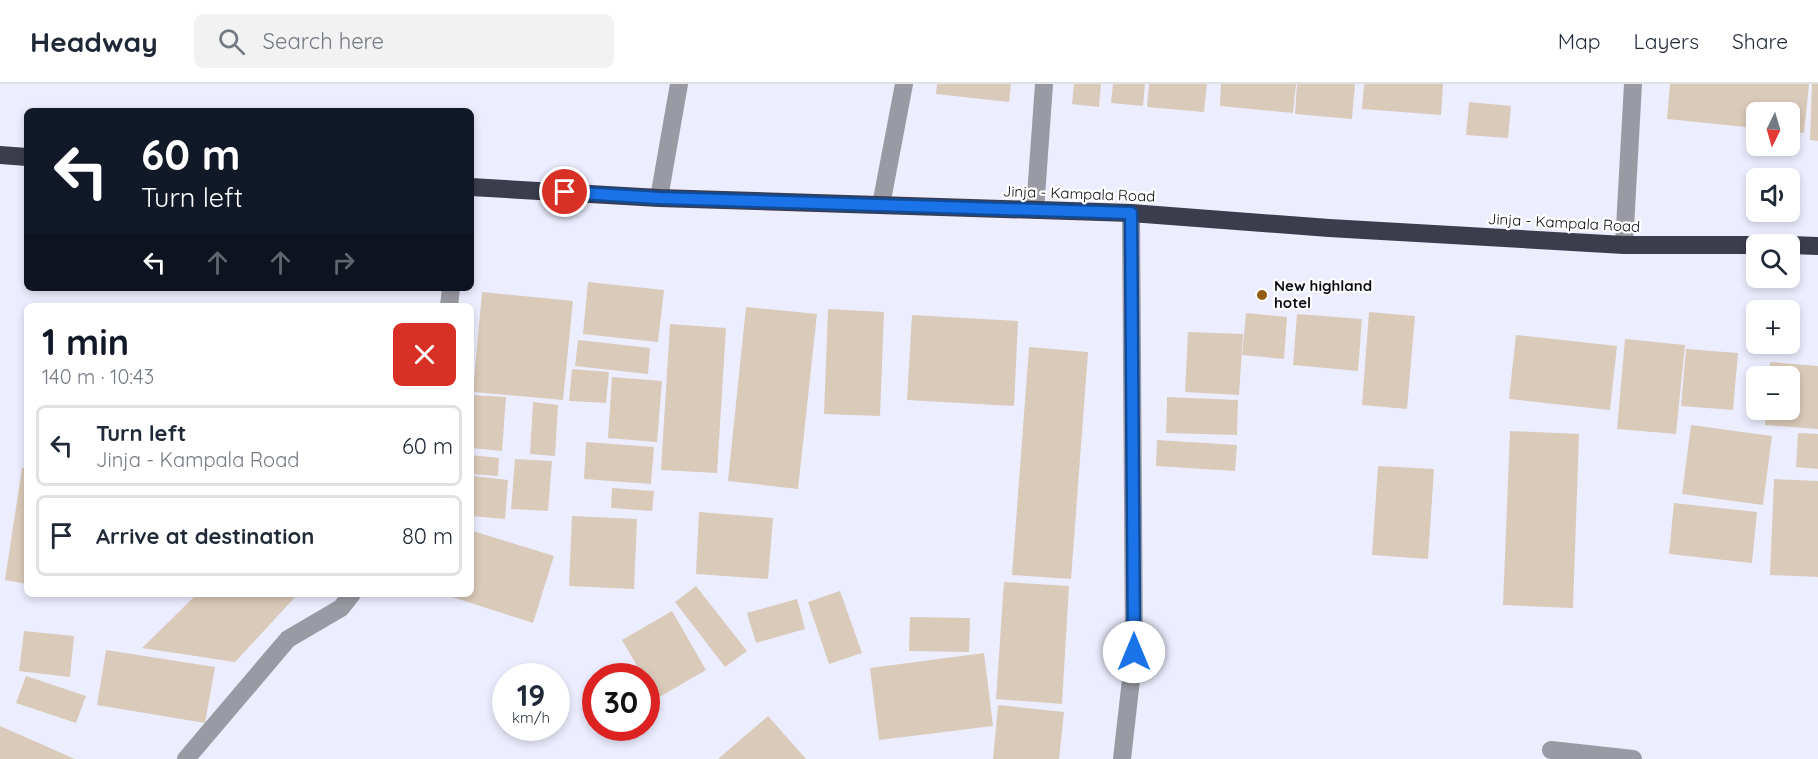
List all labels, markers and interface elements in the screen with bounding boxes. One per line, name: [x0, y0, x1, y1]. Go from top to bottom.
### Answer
search box: [194, 14, 614, 68]
text: Headway: [30, 24, 158, 59]
icon: search: [215, 25, 248, 58]
text: Search here: [263, 27, 384, 55]
text: Map: [1558, 28, 1601, 54]
text: Layers: [1634, 28, 1699, 54]
text: Share: [1732, 28, 1788, 54]
north arrow: [1746, 102, 1800, 156]
map controls: [1746, 102, 1800, 420]
text: 60 m: [141, 128, 241, 181]
icon: left: [42, 132, 120, 210]
pin: [539, 166, 590, 217]
button: sound: [1746, 168, 1800, 222]
icon: arrive: [548, 175, 581, 208]
text: Turn left: [141, 180, 243, 214]
street label: Jinja - Kampala Road: [1002, 181, 1156, 206]
street label: Jinja - Kampala Road: [1487, 209, 1641, 236]
button: search: [1746, 234, 1800, 288]
icon: left: [138, 246, 171, 279]
icon: ahead: [201, 246, 234, 279]
icon: ahead: [264, 246, 297, 279]
icon: right: [327, 246, 360, 279]
place label: New highland hotel: [1274, 276, 1372, 312]
marker: New highland hotel: [1255, 288, 1269, 302]
button: +: [1746, 300, 1800, 354]
text: 1 min: [42, 319, 129, 364]
button: close: [393, 323, 456, 386]
text: 140 m · 10:43: [42, 364, 154, 389]
button: −: [1746, 366, 1800, 420]
text: Turn left: [96, 419, 186, 447]
icon: left: [45, 429, 78, 462]
text: 60 m: [402, 432, 453, 460]
text: Jinja - Kampala Road: [96, 447, 299, 472]
icon: arrive: [45, 519, 78, 552]
text: Arrive at destination: [96, 522, 314, 550]
text: 80 m: [402, 522, 453, 550]
position arrow: [1102, 620, 1166, 684]
speed limit sign: 30: [582, 663, 660, 741]
text: 19: [517, 676, 545, 714]
text: km/h: [512, 708, 550, 727]

